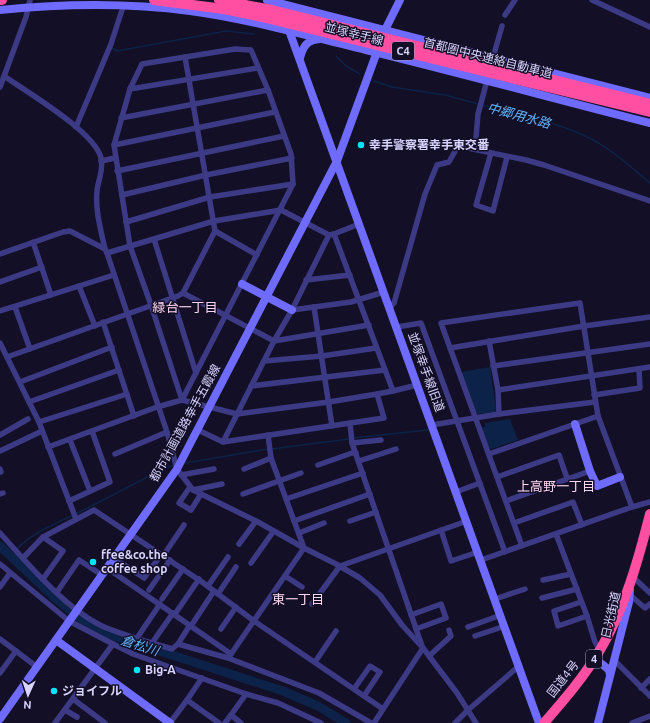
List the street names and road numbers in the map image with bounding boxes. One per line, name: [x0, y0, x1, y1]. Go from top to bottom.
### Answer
street label: 並塚幸手線: [323, 20, 385, 47]
street label: 首都圏中央連絡自動車道: [423, 35, 554, 80]
road number: C4: [392, 42, 414, 60]
street label: 並塚幸手線旧道: [406, 330, 447, 414]
street label: 都市計画道路幸手五霞線: [147, 362, 222, 484]
street label: 日光街道: [599, 590, 622, 640]
road number: 4: [586, 650, 602, 668]
street label: 国道4号: [544, 658, 581, 700]

